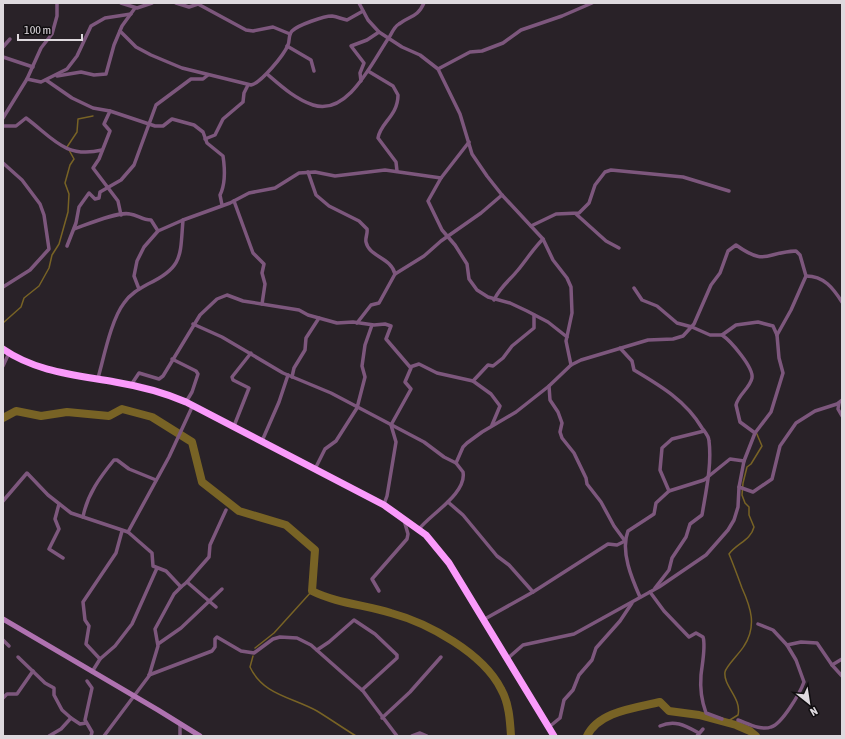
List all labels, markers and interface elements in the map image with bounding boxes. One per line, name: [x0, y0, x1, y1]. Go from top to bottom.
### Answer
scale bar: [18, 16, 82, 42]
text: 100 m: [24, 23, 51, 37]
north arrow: [789, 683, 829, 723]
text: N: [808, 705, 820, 718]

